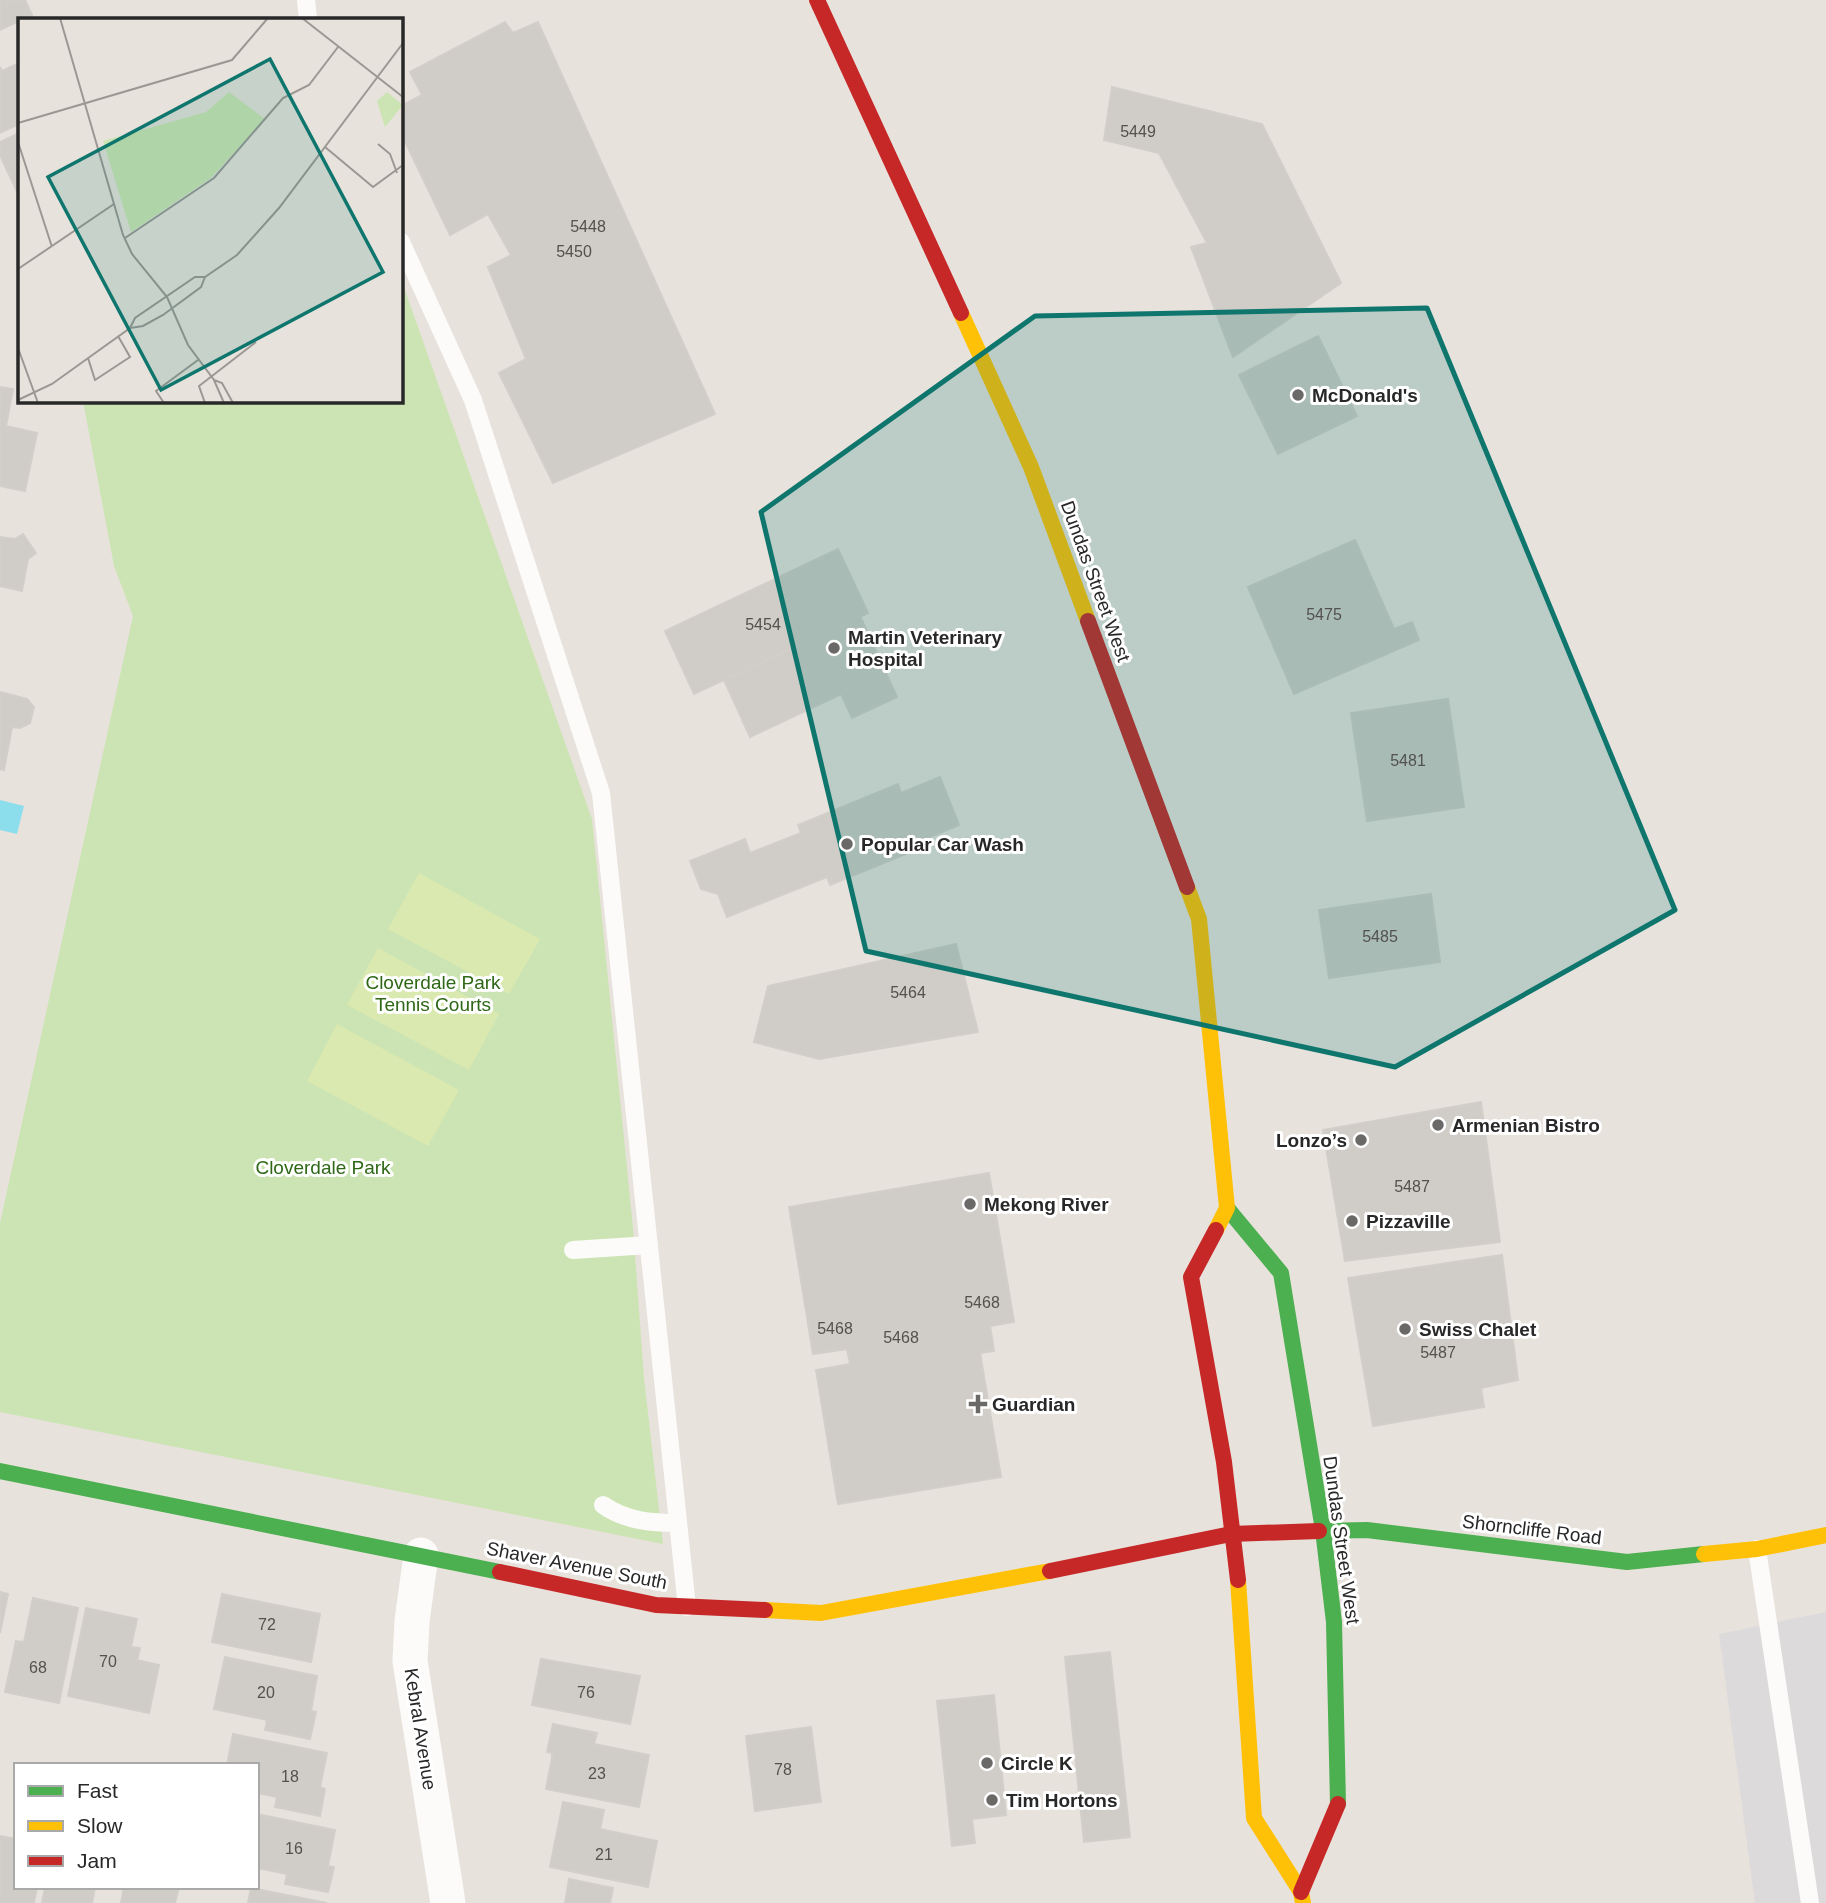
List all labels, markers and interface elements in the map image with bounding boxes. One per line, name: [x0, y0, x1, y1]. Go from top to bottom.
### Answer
inset map: [18, 18, 402, 402]
house number: 5449: [1120, 123, 1156, 140]
house number: 5448: [570, 218, 606, 235]
house number: 5450: [556, 243, 592, 260]
place label: McDonald's: [1312, 385, 1418, 406]
marker: McDonald's: [1290, 387, 1306, 403]
street label: Dundas Street West: [1057, 498, 1135, 665]
house number: 5475: [1306, 606, 1342, 623]
house number: 5454: [745, 616, 781, 633]
place label: Martin Veterinary Hospital: [848, 627, 1003, 670]
marker: Martin Veterinary Hospital: [826, 640, 842, 656]
house number: 5481: [1390, 752, 1426, 769]
place label: Popular Car Wash: [861, 834, 1024, 855]
marker: Popular Car Wash: [839, 836, 855, 852]
house number: 5485: [1362, 928, 1398, 945]
park label: Cloverdale Park Tennis Courts: [365, 972, 501, 1015]
house number: 5464: [890, 984, 926, 1001]
place label: Armenian Bistro: [1452, 1115, 1600, 1136]
marker: Armenian Bistro: [1430, 1117, 1446, 1133]
place label: Lonzo’s: [1276, 1130, 1347, 1151]
marker: Lonzo’s: [1353, 1132, 1369, 1148]
park label: Cloverdale Park: [255, 1157, 391, 1178]
house number: 5487: [1394, 1178, 1430, 1195]
place label: Mekong River: [984, 1194, 1109, 1215]
marker: Mekong River: [962, 1196, 978, 1212]
place label: Pizzaville: [1366, 1211, 1451, 1232]
marker: Pizzaville: [1344, 1213, 1360, 1229]
house number: 5468: [964, 1294, 1000, 1311]
place label: Swiss Chalet: [1419, 1319, 1537, 1340]
house number: 5468: [817, 1320, 853, 1337]
marker: Swiss Chalet: [1397, 1321, 1413, 1337]
house number: 5468: [883, 1329, 919, 1346]
house number: 5487: [1420, 1344, 1456, 1361]
place label: Guardian: [992, 1394, 1075, 1415]
marker: Guardian: [970, 1396, 986, 1412]
street label: Dundas Street West: [1319, 1455, 1364, 1626]
street label: Shorncliffe Road: [1461, 1511, 1603, 1548]
street label: Shaver Avenue South: [485, 1538, 669, 1593]
house number: 72: [258, 1616, 276, 1633]
house number: 70: [99, 1653, 117, 1670]
house number: 68: [29, 1659, 47, 1676]
street label: Kebral Avenue: [400, 1667, 441, 1792]
house number: 20: [257, 1684, 275, 1701]
house number: 76: [577, 1684, 595, 1701]
place label: Circle K: [1001, 1753, 1073, 1774]
marker: Circle K: [979, 1755, 995, 1771]
house number: 78: [774, 1761, 792, 1778]
legend: [14, 1763, 259, 1889]
house number: 23: [588, 1765, 606, 1782]
house number: 18: [281, 1768, 299, 1785]
text: Fast: [77, 1779, 118, 1802]
place label: Tim Hortons: [1006, 1790, 1118, 1811]
marker: Tim Hortons: [984, 1792, 1000, 1808]
text: Slow: [77, 1814, 123, 1837]
house number: 16: [285, 1840, 303, 1857]
house number: 21: [595, 1846, 613, 1863]
text: Jam: [77, 1849, 117, 1872]

